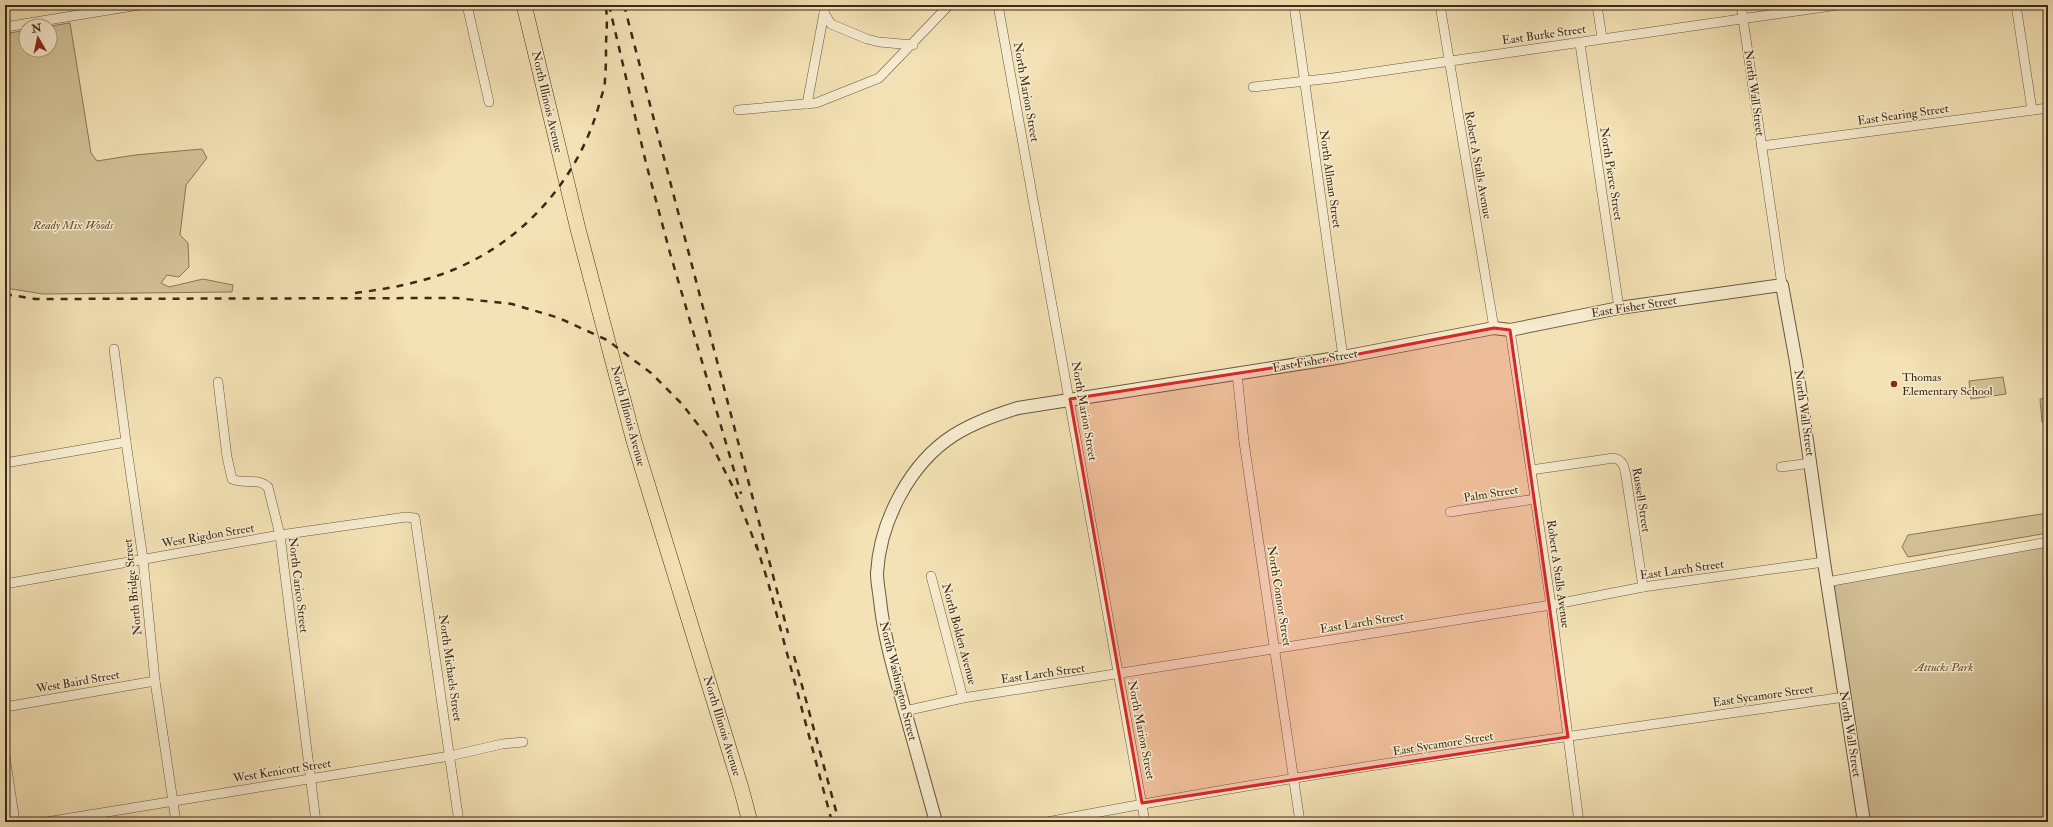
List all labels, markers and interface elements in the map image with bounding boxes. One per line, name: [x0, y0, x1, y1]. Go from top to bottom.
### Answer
north arrow: [18, 18, 58, 58]
text: N: [30, 21, 44, 36]
street label: East Burke Street: [1501, 22, 1587, 48]
street label: North Marion Street: [1010, 41, 1042, 143]
street label: North Wall Street: [1741, 49, 1768, 137]
street label: North Illinois Avenue: [528, 50, 566, 154]
street label: East Searing Street: [1856, 101, 1950, 129]
street label: Robert A Stalls Avenue: [1461, 110, 1495, 220]
street label: North Pierce Street: [1596, 126, 1626, 222]
street label: North Allman Street: [1316, 129, 1344, 229]
park label: Ready Mix Woods: [32, 218, 114, 233]
street label: East Fisher Street: [1590, 293, 1678, 321]
street label: East Fisher Street: [1271, 346, 1359, 376]
street label: North Marion Street: [1068, 360, 1100, 462]
street label: North Illinois Avenue: [607, 364, 649, 468]
street label: North Wall Street: [1791, 369, 1818, 457]
place label: Thomas Elementary School: [1902, 370, 1993, 399]
marker: Thomas Elementary School: [1889, 379, 1899, 389]
street label: Russell Street: [1628, 466, 1654, 534]
street label: Palm Street: [1462, 482, 1520, 506]
street label: Robert A Stalls Avenue: [1543, 519, 1573, 629]
street label: West Rigdon Street: [160, 520, 256, 552]
street label: North Carico Street: [285, 536, 311, 634]
street label: North Bridge Street: [120, 538, 146, 636]
street label: North Connor Street: [1264, 544, 1294, 648]
street label: East Larch Street: [1639, 557, 1725, 583]
street label: North Bolden Avenue: [938, 582, 980, 686]
street label: East Larch Street: [1319, 609, 1405, 637]
street label: North Michaels Street: [435, 614, 465, 723]
street label: North Washington Street: [876, 620, 920, 742]
park label: Attucks Park: [1913, 660, 1973, 675]
street label: East Larch Street: [1000, 661, 1086, 687]
street label: West Baird Street: [34, 667, 121, 697]
street label: North Illinois Avenue: [700, 674, 744, 778]
street label: North Marion Street: [1124, 679, 1158, 781]
street label: East Sycamore Street: [1712, 681, 1814, 710]
street label: North Wall Street: [1836, 690, 1864, 778]
street label: East Sycamore Street: [1392, 729, 1494, 759]
street label: West Kenicott Street: [231, 756, 332, 786]

